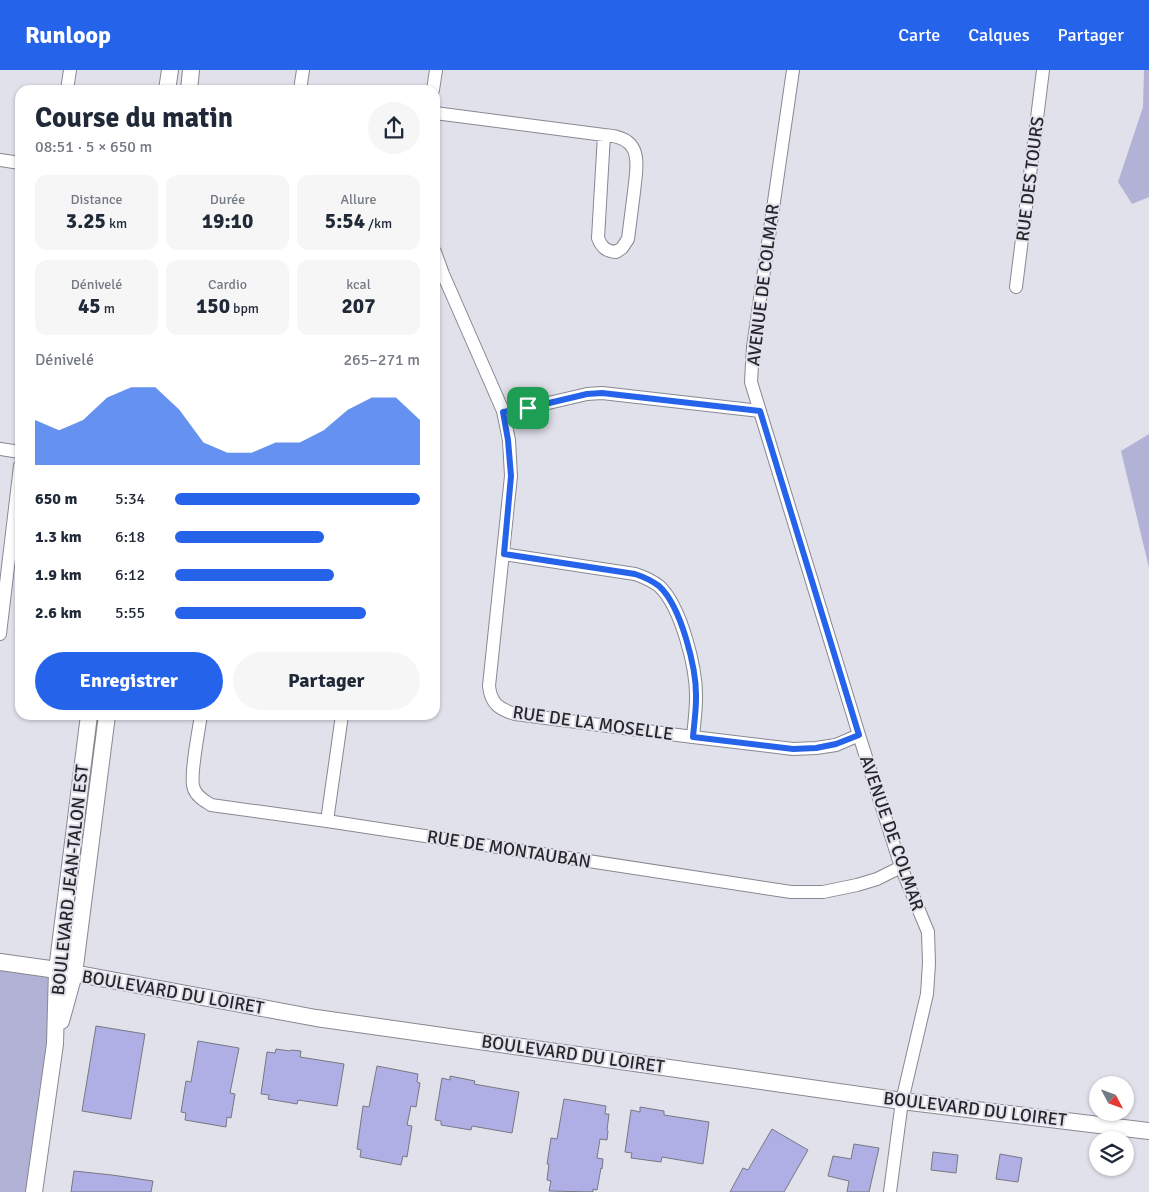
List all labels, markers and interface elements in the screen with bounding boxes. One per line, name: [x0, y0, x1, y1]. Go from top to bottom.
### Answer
text: Runloop: [25, 20, 111, 50]
text: Carte: [898, 24, 940, 46]
text: Calques: [968, 24, 1030, 46]
text: Partager: [1058, 24, 1124, 46]
text: Course du matin: [35, 101, 233, 135]
button: share: [368, 102, 420, 154]
street label: RUE DES TOURS: [1011, 115, 1049, 243]
text: 08:51 · 5 × 650 m: [35, 137, 152, 157]
text: Distance: [70, 191, 123, 208]
text: Durée: [210, 191, 245, 208]
text: Allure: [341, 191, 376, 208]
street label: AVENUE DE COLMAR: [742, 203, 784, 367]
text: 3.25: [66, 208, 106, 234]
text: 19:10: [202, 208, 253, 234]
text: 5:54: [325, 208, 365, 234]
text: km: [106, 215, 127, 232]
text: /km: [365, 215, 392, 232]
text: Dénivelé: [71, 276, 122, 293]
text: Cardio: [208, 276, 247, 293]
text: kcal: [346, 276, 371, 293]
text: 45: [78, 293, 101, 319]
text: 150: [196, 293, 230, 319]
text: 207: [341, 293, 376, 319]
text: m: [101, 300, 115, 317]
text: bpm: [230, 300, 259, 317]
text: Dénivelé: [35, 350, 94, 370]
text: 265–271 m: [343, 350, 420, 370]
pin: [507, 387, 549, 429]
icon: arrive: [514, 394, 542, 422]
text: 650 m: [35, 489, 77, 509]
text: 5:34: [115, 489, 145, 509]
text: 1.3 km: [35, 527, 82, 547]
text: 6:18: [115, 527, 145, 547]
text: 1.9 km: [35, 565, 82, 585]
text: 6:12: [115, 565, 145, 585]
text: 2.6 km: [35, 603, 82, 623]
text: 5:55: [115, 603, 145, 623]
button: Enregistrer: [35, 652, 223, 710]
button: Partager: [233, 652, 420, 710]
street label: RUE DE LA MOSELLE: [511, 701, 675, 745]
street label: AVENUE DE COLMAR: [855, 752, 929, 914]
street label: BOULEVARD JEAN-TALON EST: [47, 763, 93, 997]
street label: RUE DE MONTAUBAN: [425, 825, 593, 873]
street label: BOULEVARD DU LOIRET: [80, 965, 266, 1019]
street label: BOULEVARD DU LOIRET: [480, 1030, 666, 1078]
north arrow: [1089, 1076, 1134, 1121]
map controls: [1089, 1076, 1134, 1176]
street label: BOULEVARD DU LOIRET: [882, 1087, 1068, 1131]
button: layers: [1089, 1131, 1134, 1176]

